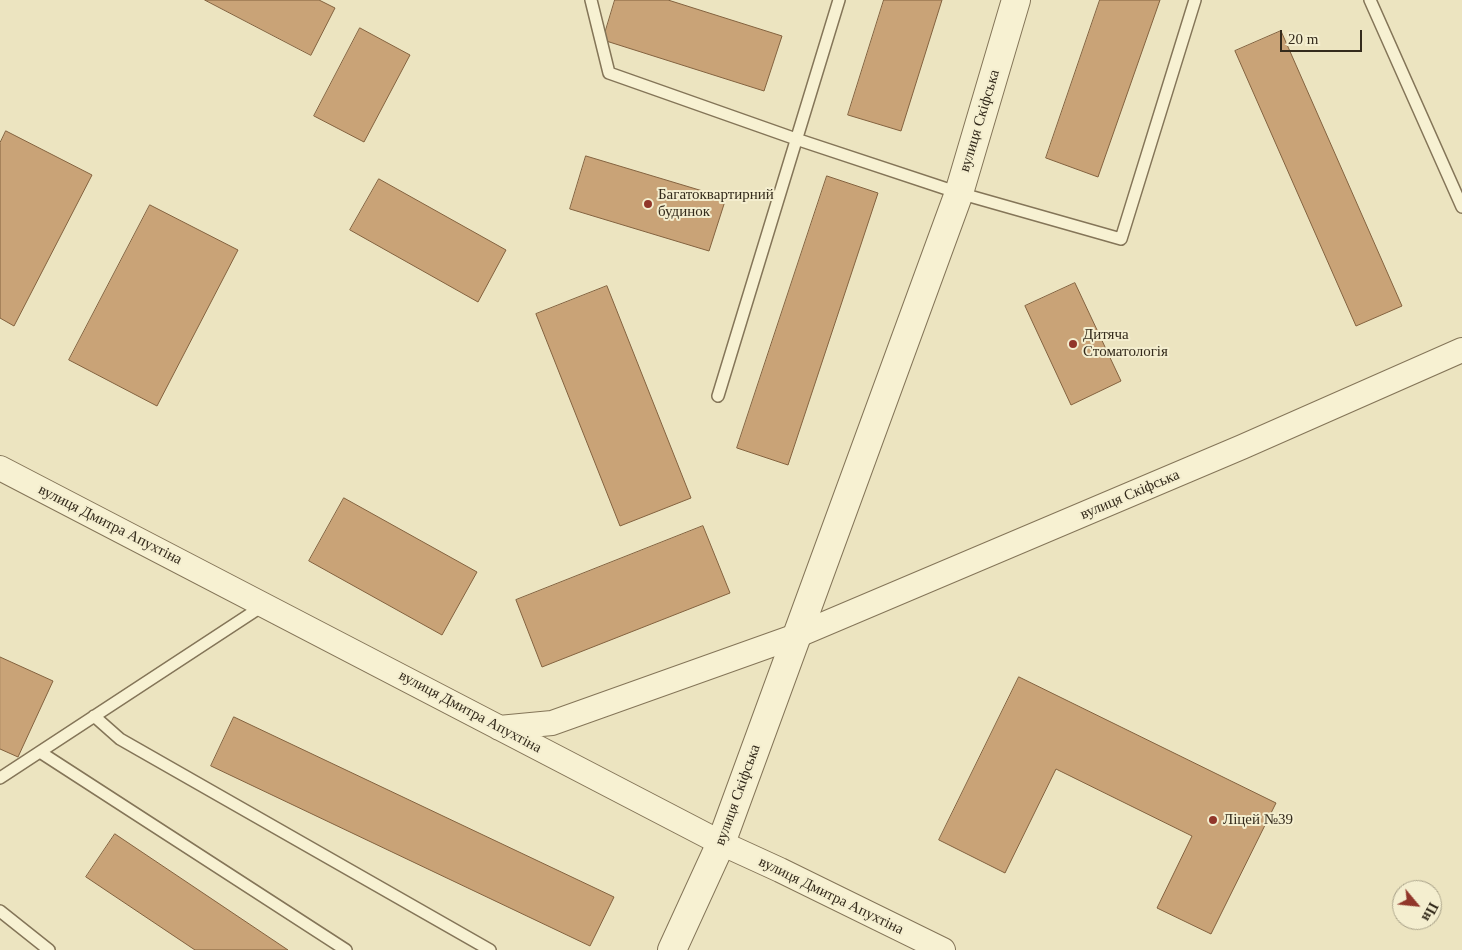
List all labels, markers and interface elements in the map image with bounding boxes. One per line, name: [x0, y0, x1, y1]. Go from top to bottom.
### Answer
scale bar: [1282, 20, 1364, 52]
text: 20 m: [1288, 31, 1318, 47]
street label: вулиця Скіфська: [956, 68, 1004, 174]
place label: Багатоквартирний будинок: [658, 186, 774, 221]
marker: Багатоквартирний будинок: [642, 198, 654, 210]
place label: Дитяча Стоматологія: [1083, 326, 1168, 361]
marker: Дитяча Стоматологія: [1067, 338, 1079, 350]
street label: вулиця Скіфська: [1078, 466, 1182, 524]
street label: вулиця Дмитра Апухтіна: [35, 481, 185, 569]
street label: вулиця Дмитра Апухтіна: [396, 667, 544, 757]
street label: вулиця Скіфська: [711, 742, 765, 848]
place label: Ліцей №39: [1223, 811, 1293, 829]
marker: Ліцей №39: [1207, 814, 1219, 826]
street label: вулиця Дмитра Апухтіна: [756, 853, 906, 939]
north arrow: [1392, 880, 1442, 930]
text: Пн: [1419, 900, 1441, 924]

